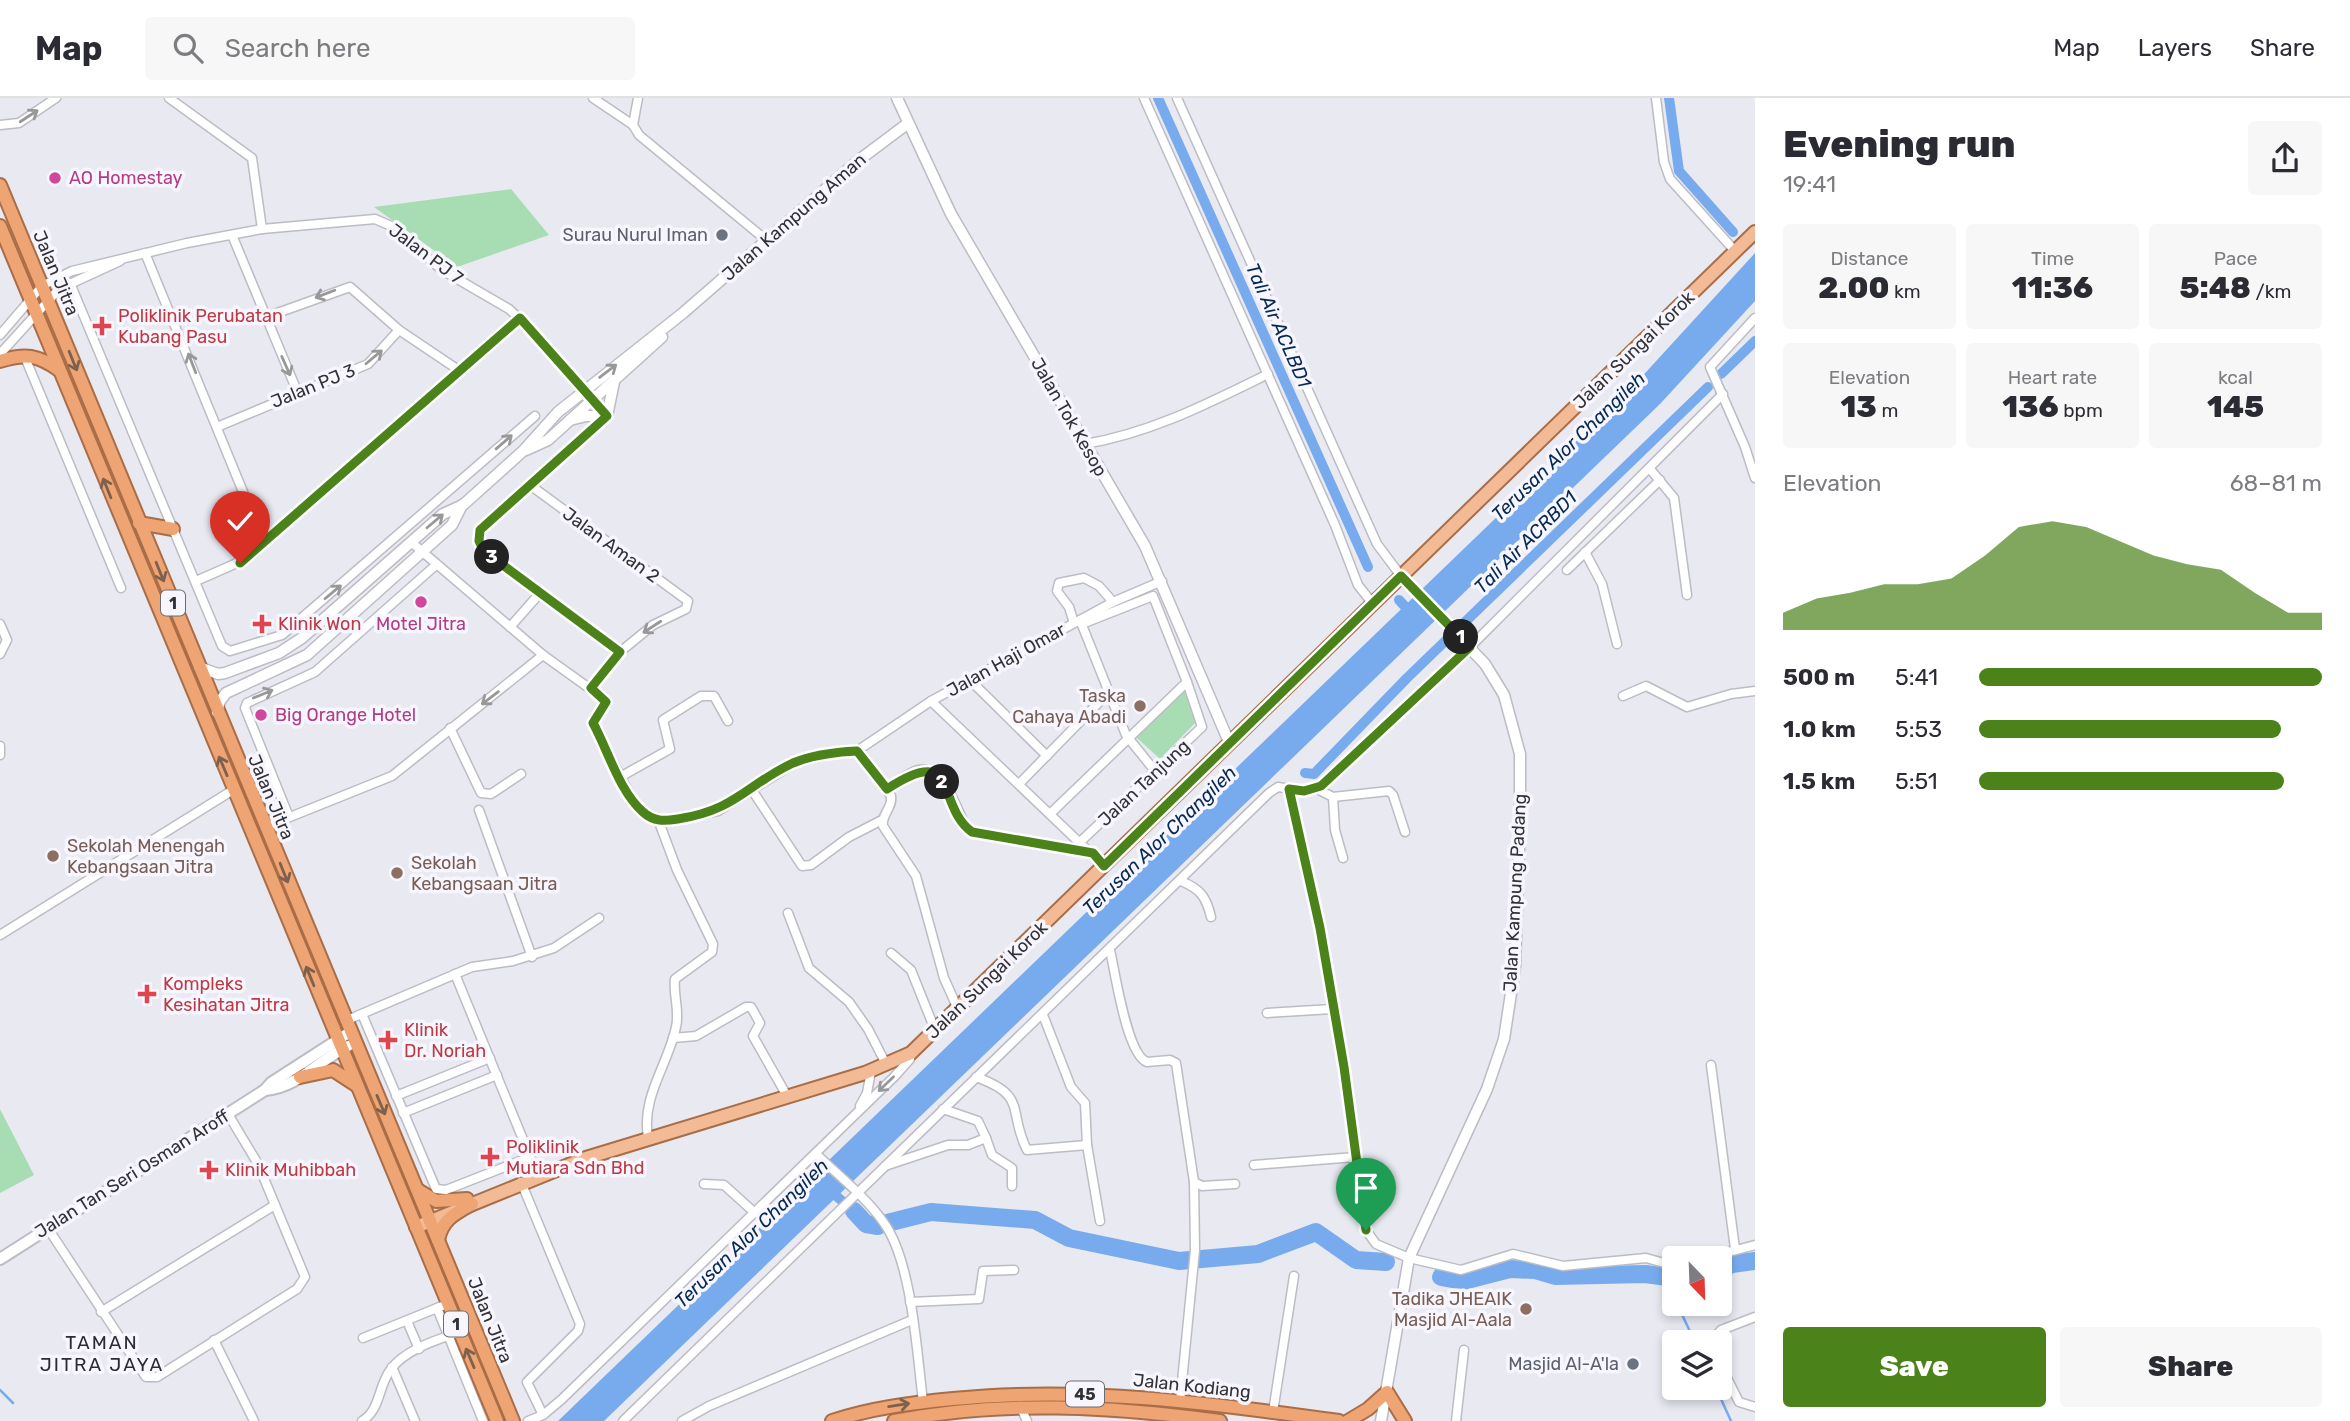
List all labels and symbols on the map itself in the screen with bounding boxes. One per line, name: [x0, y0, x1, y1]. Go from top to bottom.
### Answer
one-way arrow: [19, 109, 39, 123]
street label: Jalan Kampung Aman: [718, 148, 870, 286]
place label: AO Homestay: [69, 167, 183, 189]
marker: AO Homestay: [47, 170, 63, 186]
street label: Jalan PJ 7: [385, 219, 467, 289]
place label: Surau Nurul Iman: [563, 224, 708, 246]
street label: Jalan Jitra: [28, 227, 84, 319]
marker: Surau Nurul Iman: [714, 227, 730, 243]
water label: Tali Air ACLBD1: [1241, 259, 1317, 392]
street label: Jalan Sungai Korok: [1569, 286, 1700, 414]
one-way arrow: [314, 289, 336, 302]
place label: Poliklinik Perubatan Kubang Pasu: [118, 305, 283, 348]
marker: Poliklinik Perubatan Kubang Pasu: [92, 316, 112, 336]
one-way arrow: [365, 349, 383, 365]
one-way arrow: [68, 350, 81, 372]
one-way arrow: [184, 353, 197, 375]
street label: Jalan Tok Kesop: [1026, 354, 1112, 480]
one-way arrow: [280, 355, 293, 376]
street label: Jalan PJ 3: [268, 359, 358, 413]
one-way arrow: [598, 364, 617, 379]
water label: Terusan Alor Changileh: [1487, 367, 1650, 526]
one-way arrow: [495, 434, 513, 450]
one-way arrow: [100, 478, 113, 499]
water label: Tali Air ACRBD1: [1469, 486, 1582, 598]
pin: [210, 491, 270, 563]
street label: Jalan Aman 2: [558, 503, 664, 587]
one-way arrow: [426, 513, 444, 529]
pin: 3: [475, 540, 510, 574]
one-way arrow: [154, 560, 167, 582]
one-way arrow: [324, 584, 342, 600]
road number: 1: [161, 590, 185, 616]
marker: Motel Jitra: [413, 594, 429, 610]
place label: Klinik Won: [278, 613, 361, 635]
place label: Motel Jitra: [376, 613, 466, 635]
marker: Klinik Won: [252, 614, 272, 634]
street label: Jalan Haji Omar: [943, 618, 1069, 702]
one-way arrow: [643, 620, 663, 634]
pin: 1: [1444, 620, 1478, 654]
place label: Taska Cahaya Abadi: [1012, 685, 1126, 728]
one-way arrow: [252, 687, 274, 700]
one-way arrow: [481, 690, 500, 705]
marker: Taska Cahaya Abadi: [1132, 698, 1148, 714]
place label: Big Orange Hotel: [275, 704, 416, 726]
marker: Big Orange Hotel: [253, 707, 269, 723]
street label: Jalan Tanjung: [1094, 735, 1194, 831]
street label: Jalan Jitra: [243, 751, 299, 843]
one-way arrow: [216, 756, 229, 777]
water label: Terusan Alor Changileh: [1078, 761, 1241, 920]
pin: 2: [925, 764, 960, 800]
street label: Jalan Kampung Padang: [1499, 793, 1531, 993]
place label: Sekolah Menengah Kebangsaan Jitra: [67, 835, 225, 878]
marker: Sekolah Menengah Kebangsaan Jitra: [45, 848, 61, 864]
place label: Sekolah Kebangsaan Jitra: [411, 852, 557, 895]
one-way arrow: [279, 861, 292, 883]
marker: Sekolah Kebangsaan Jitra: [389, 865, 405, 881]
street label: Jalan Sungai Korok: [922, 916, 1053, 1044]
one-way arrow: [303, 966, 316, 987]
place label: Kompleks Kesihatan Jitra: [163, 973, 289, 1016]
marker: Kompleks Kesihatan Jitra: [137, 984, 157, 1004]
place label: Klinik Dr. Noriah: [404, 1019, 486, 1062]
marker: Klinik Dr. Noriah: [378, 1030, 398, 1050]
one-way arrow: [878, 1075, 895, 1092]
one-way arrow: [375, 1094, 388, 1115]
street label: Jalan Tan Seri Osman Aroff: [31, 1105, 234, 1243]
place label: Poliklinik Mutiara Sdn Bhd: [506, 1136, 644, 1179]
marker: Poliklinik Mutiara Sdn Bhd: [480, 1147, 500, 1167]
water label: Terusan Alor Changileh: [670, 1154, 833, 1313]
pin: [1336, 1158, 1396, 1230]
place label: Klinik Muhibbah: [225, 1159, 356, 1181]
marker: Klinik Muhibbah: [199, 1160, 219, 1180]
north arrow: [1662, 1246, 1732, 1316]
street label: Jalan Jitra: [463, 1274, 517, 1366]
place label: Tadika JHEAIK Masjid Al-Aala: [1392, 1288, 1512, 1331]
marker: Tadika JHEAIK Masjid Al-Aala: [1518, 1301, 1534, 1317]
road number: 1: [444, 1312, 468, 1336]
district label: TAMAN JITRA JAYA: [40, 1331, 164, 1376]
one-way arrow: [463, 1348, 476, 1369]
place label: Masjid Al-A'la: [1508, 1353, 1619, 1375]
marker: Masjid Al-A'la: [1625, 1356, 1641, 1372]
street label: Jalan Kodiang: [1132, 1369, 1252, 1403]
road number: 45: [1066, 1382, 1104, 1406]
one-way arrow: [887, 1398, 910, 1411]

